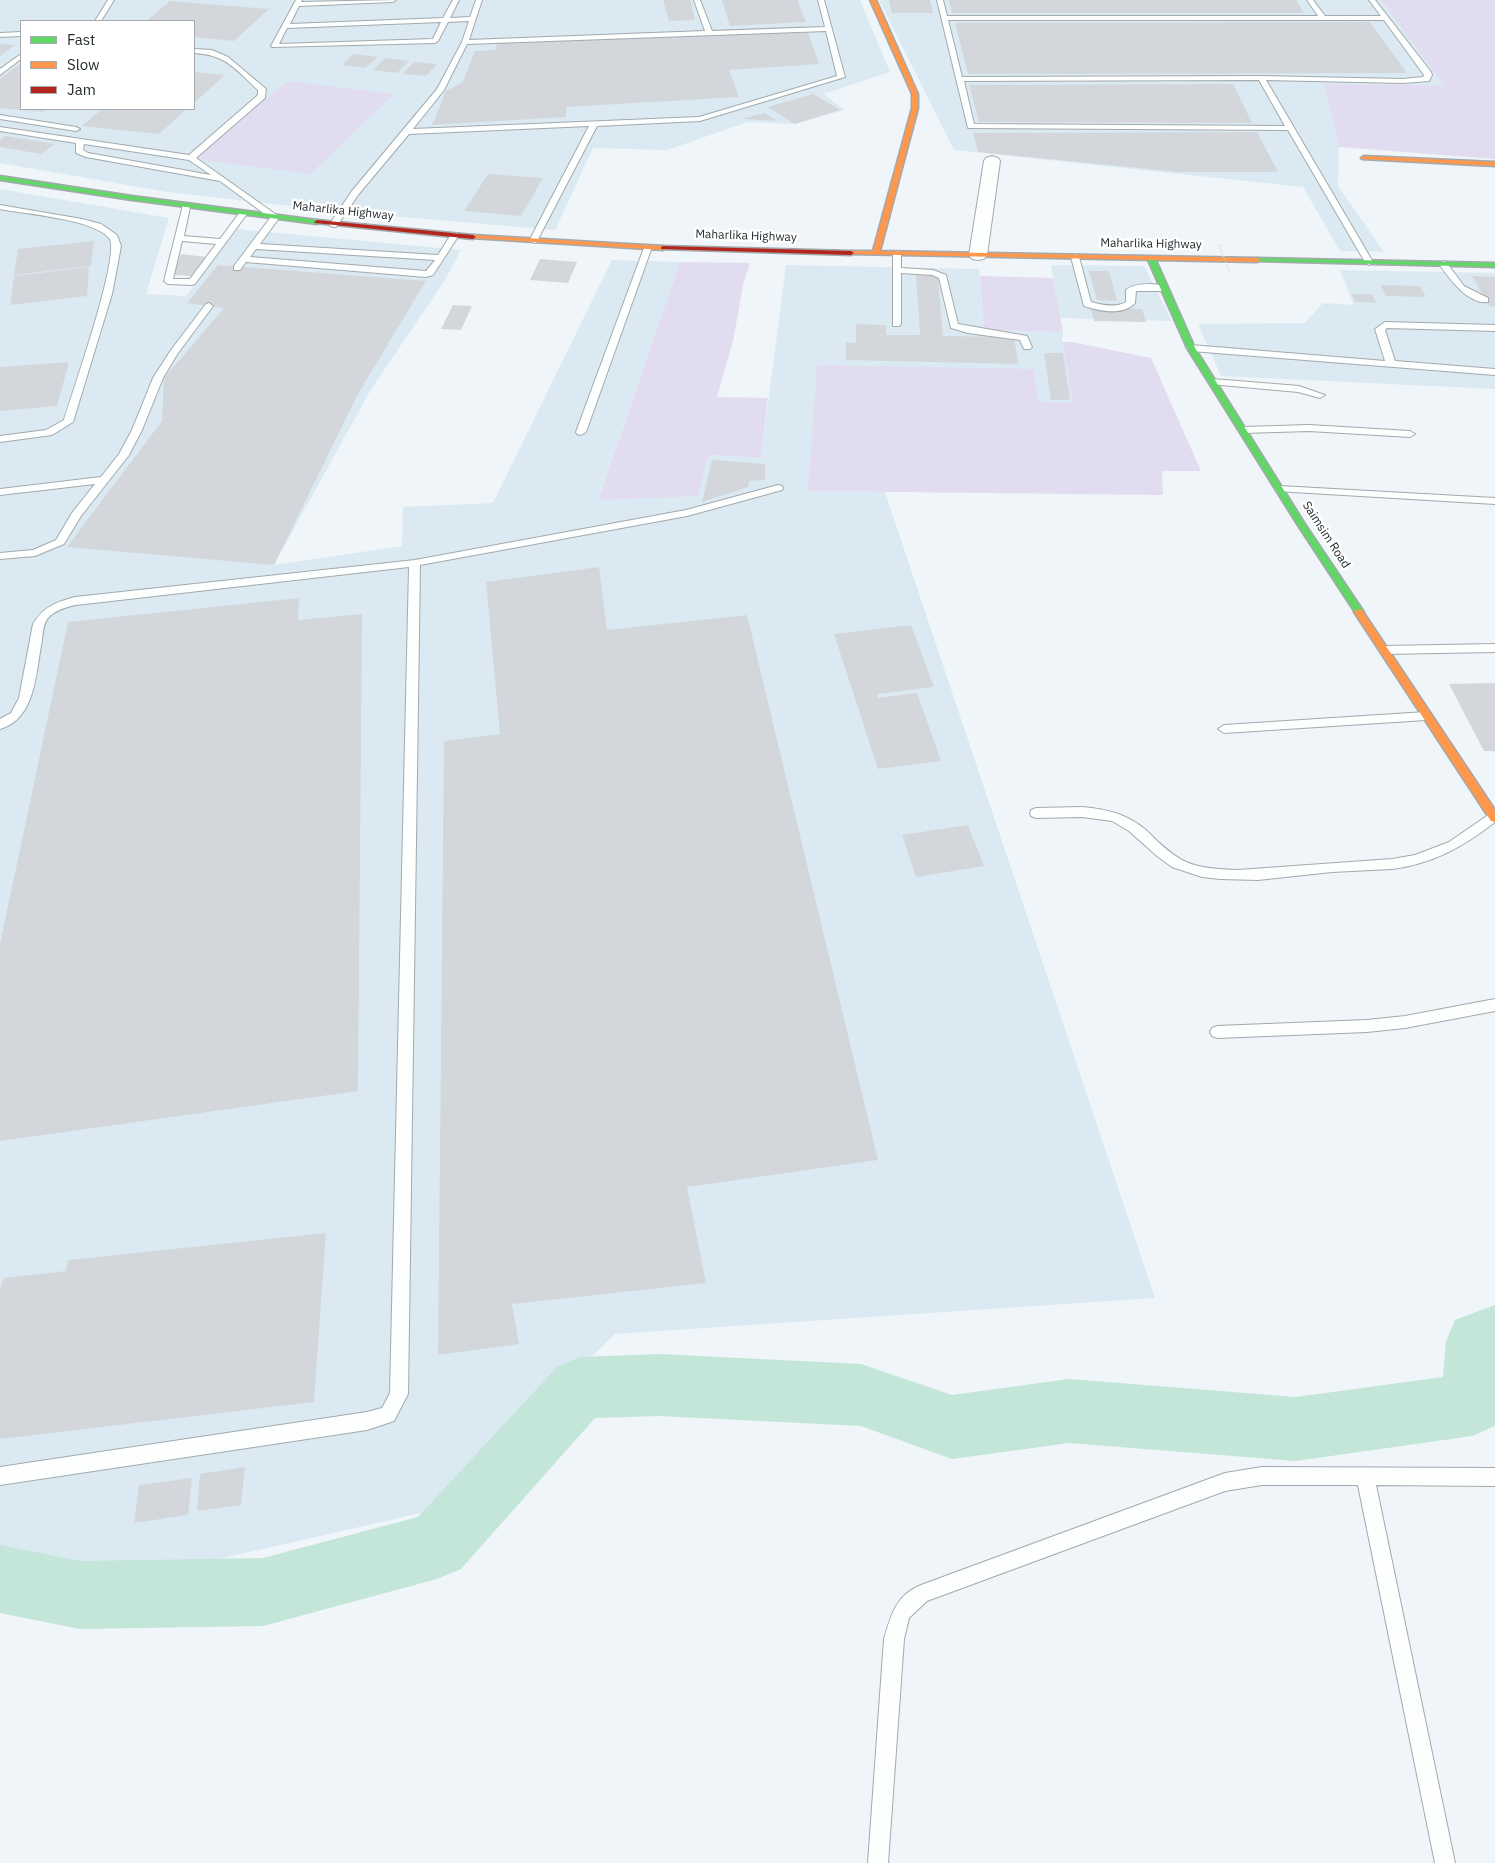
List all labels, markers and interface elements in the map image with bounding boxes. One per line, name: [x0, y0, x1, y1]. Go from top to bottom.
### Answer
legend: [20, 20, 195, 110]
text: Fast: [67, 30, 95, 49]
text: Slow: [67, 55, 100, 74]
text: Jam: [67, 80, 96, 99]
street label: Maharlika Highway: [292, 199, 394, 223]
street label: Maharlika Highway: [695, 227, 797, 245]
street label: Maharlika Highway: [1100, 236, 1202, 252]
street label: Saimsim Road: [1299, 499, 1353, 571]

